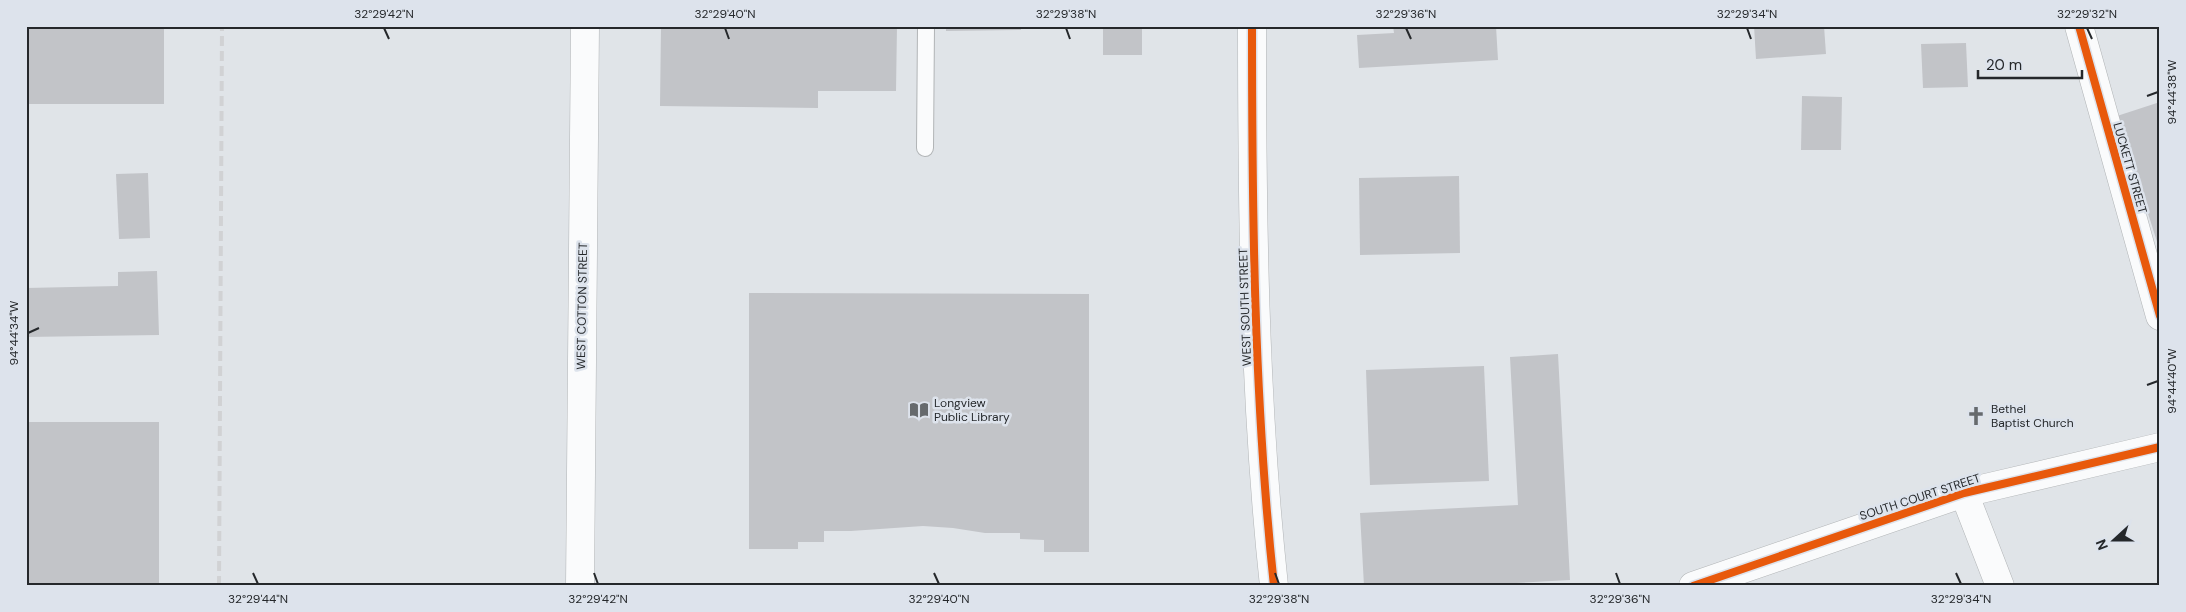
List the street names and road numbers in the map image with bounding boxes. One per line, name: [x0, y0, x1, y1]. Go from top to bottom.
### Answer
street label: LUCKETT STREET: [2109, 121, 2151, 216]
street label: WEST COTTON STREET: [573, 242, 591, 370]
street label: WEST SOUTH STREET: [1235, 247, 1255, 366]
street label: SOUTH COURT STREET: [1858, 470, 1983, 524]

